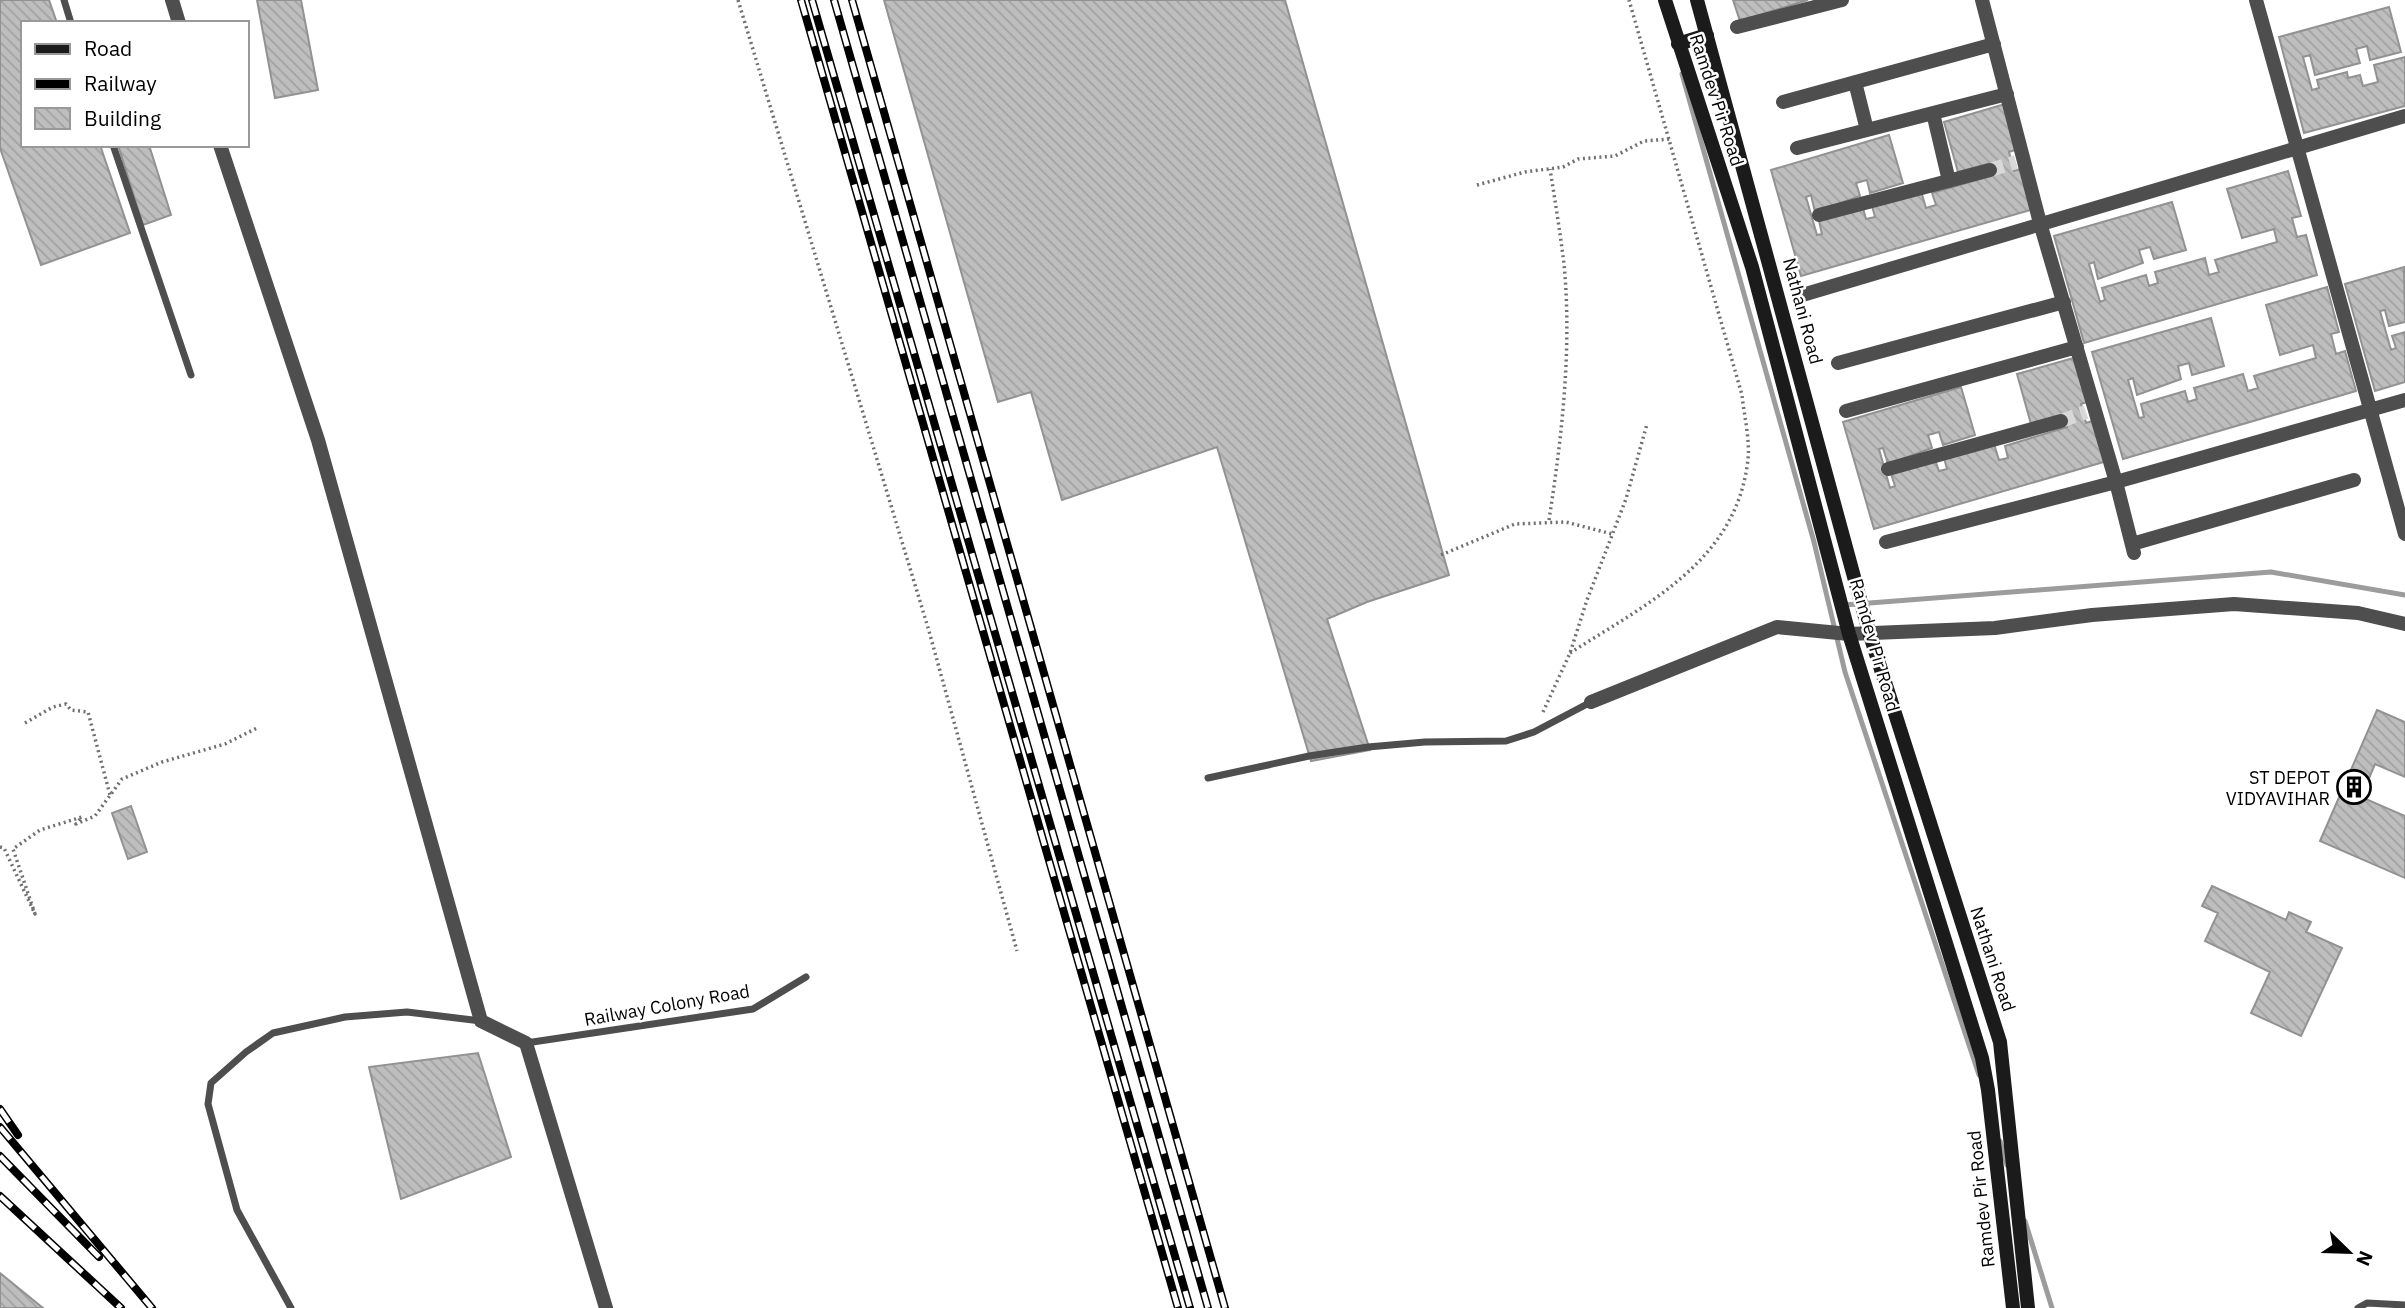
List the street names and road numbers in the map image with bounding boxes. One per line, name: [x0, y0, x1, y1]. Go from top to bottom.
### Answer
street label: Ramdev Pir Road: [1685, 31, 1749, 169]
street label: Nathani Road: [1778, 255, 1828, 367]
street label: Ramdev Pir Road: [1845, 576, 1905, 714]
street label: Nathani Road: [1965, 904, 2021, 1014]
street label: Railway Colony Road: [582, 979, 752, 1031]
street label: Ramdev Pir Road: [1962, 1129, 2000, 1269]

